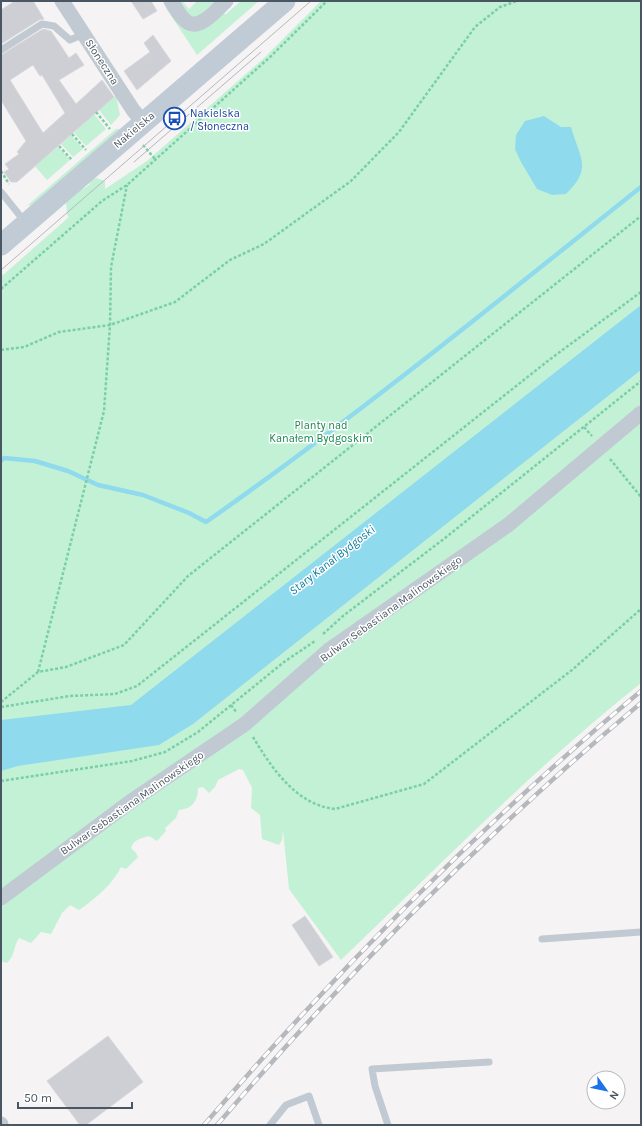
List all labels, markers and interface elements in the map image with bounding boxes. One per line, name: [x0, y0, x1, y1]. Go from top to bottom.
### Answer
street label: Słoneczna: [82, 37, 122, 87]
bus stop icon: Nakielska / Słoneczna: [162, 106, 188, 132]
place label: Nakielska / Słoneczna: [190, 107, 249, 133]
street label: Nakielska: [111, 109, 157, 151]
park label: Planty nad Kanałem Bydgoskim: [269, 419, 373, 445]
water label: Stary Kanał Bydgoski: [286, 522, 378, 598]
street label: Bulwar Sebastiana Malinowskiego: [318, 553, 464, 665]
street label: Bulwar Sebastiana Malinowskiego: [58, 748, 206, 858]
north arrow: [586, 1070, 626, 1110]
scale bar: [18, 1084, 132, 1110]
text: N: [606, 1088, 622, 1102]
text: 50 m: [24, 1091, 52, 1105]

